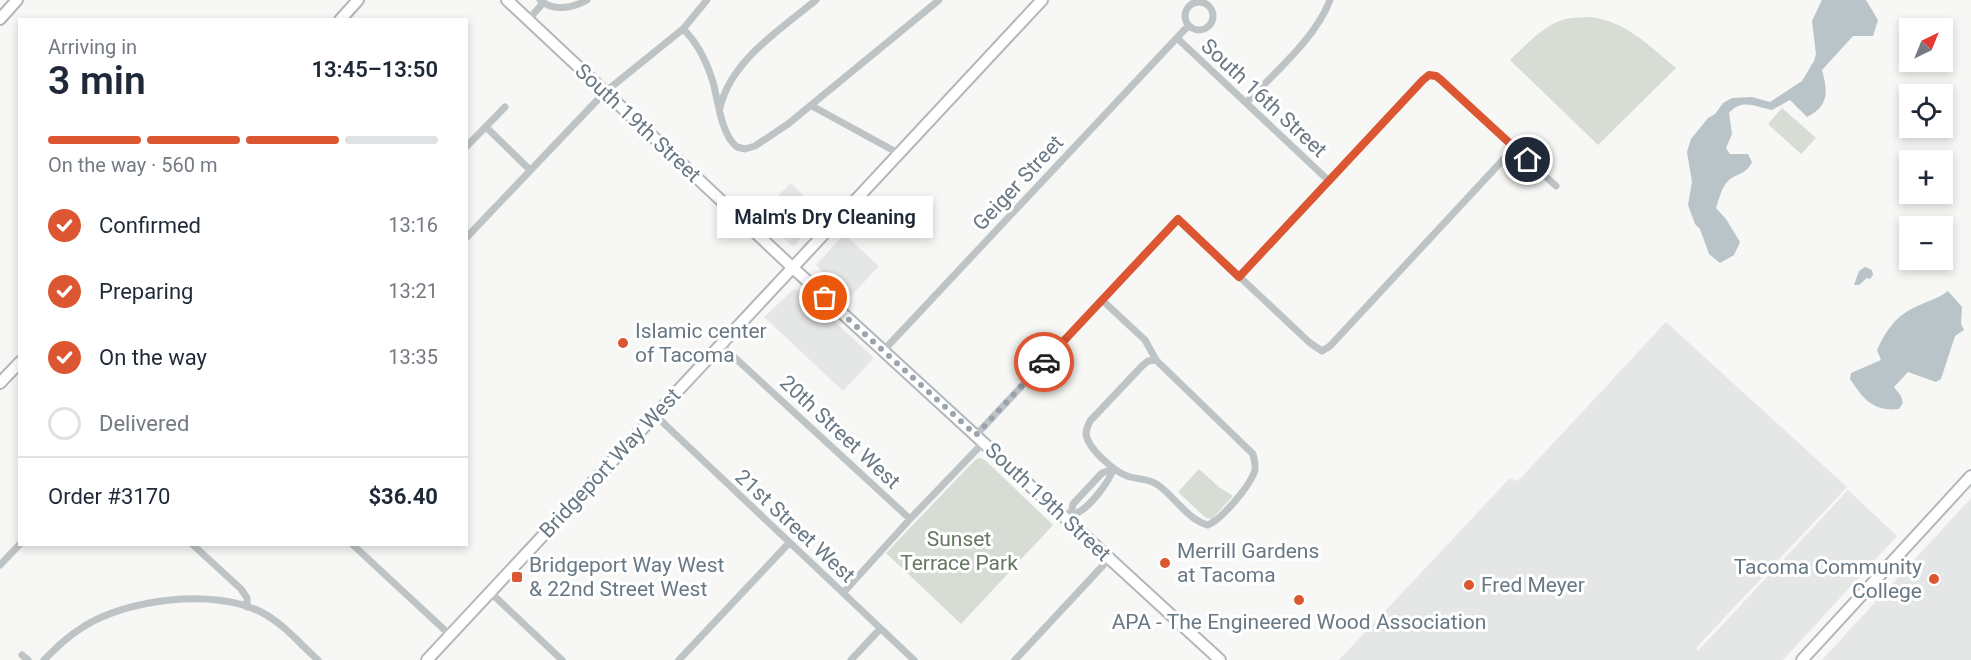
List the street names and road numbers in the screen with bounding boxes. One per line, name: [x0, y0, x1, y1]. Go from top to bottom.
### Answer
street label: South 16th Street: [1196, 34, 1332, 162]
street label: South 19th Street: [570, 59, 706, 187]
street label: Geiger Street: [968, 130, 1068, 236]
street label: 20th Street West: [775, 370, 905, 494]
street label: Bridgeport Way West: [535, 383, 686, 543]
street label: South 19th Street: [980, 438, 1116, 566]
street label: 21st Street West: [730, 465, 860, 587]

